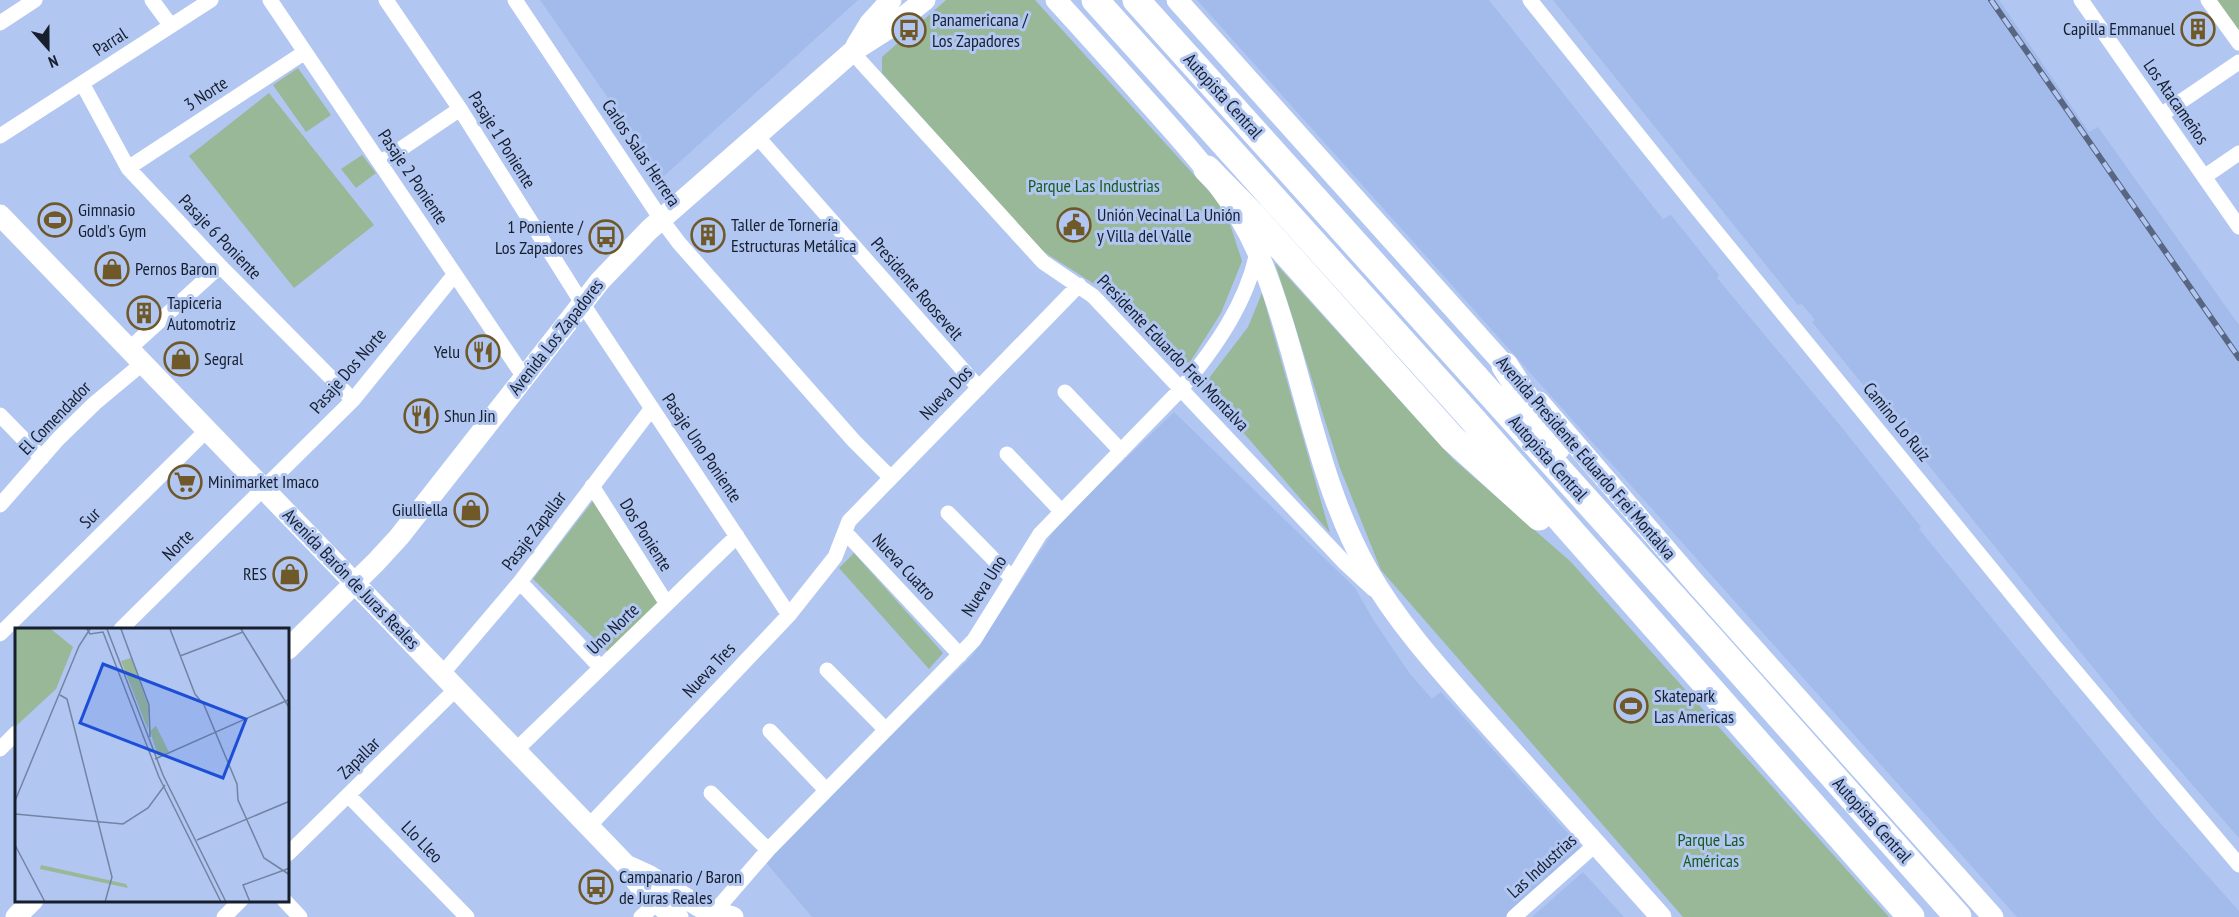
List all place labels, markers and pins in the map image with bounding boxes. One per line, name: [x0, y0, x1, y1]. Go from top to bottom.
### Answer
place label: Panamericana / Los Zapadores: [932, 8, 1028, 52]
building icon: Capilla Emmanuel: [2180, 11, 2216, 47]
bus stop icon: Panamericana / Los Zapadores: [891, 12, 927, 48]
place label: Capilla Emmanuel: [2063, 17, 2176, 40]
place label: Gimnasio Gold's Gym: [78, 198, 146, 242]
sports icon: Gimnasio Gold's Gym: [37, 202, 73, 238]
place label: Unión Vecinal La Unión y Villa del Valle: [1097, 203, 1241, 247]
public building icon: Unión Vecinal La Unión y Villa del Valle: [1056, 207, 1092, 243]
place label: Taller de Tornería Estructuras Metálica: [731, 213, 856, 257]
place label: 1 Poniente / Los Zapadores: [495, 215, 584, 259]
building icon: Taller de Tornería Estructuras Metálica: [690, 217, 726, 253]
bus stop icon: 1 Poniente / Los Zapadores: [588, 219, 624, 255]
shop icon: Pernos Baron: [94, 251, 130, 287]
place label: Pernos Baron: [135, 257, 217, 280]
place label: Tapiceria Automotriz: [167, 291, 236, 335]
building icon: Tapiceria Automotriz: [126, 295, 162, 331]
restaurant icon: Yelu: [465, 334, 501, 370]
place label: Yelu: [434, 340, 460, 363]
shop icon: Segral: [163, 341, 199, 377]
place label: Segral: [204, 347, 244, 370]
restaurant icon: Shun Jin: [403, 398, 439, 434]
place label: Shun Jin: [444, 404, 495, 427]
supermarket icon: Minimarket Imaco: [167, 464, 203, 500]
place label: Minimarket Imaco: [208, 470, 319, 493]
shop icon: Giulliella: [453, 492, 489, 528]
place label: Giulliella: [392, 498, 448, 521]
shop icon: RES: [272, 556, 308, 592]
place label: RES: [243, 562, 267, 585]
place label: Skatepark Las Americas: [1654, 684, 1734, 728]
sports icon: Skatepark Las Americas: [1613, 688, 1649, 724]
place label: Campanario / Baron de Juras Reales: [619, 865, 742, 909]
bus stop icon: Campanario / Baron de Juras Reales: [578, 869, 614, 905]

